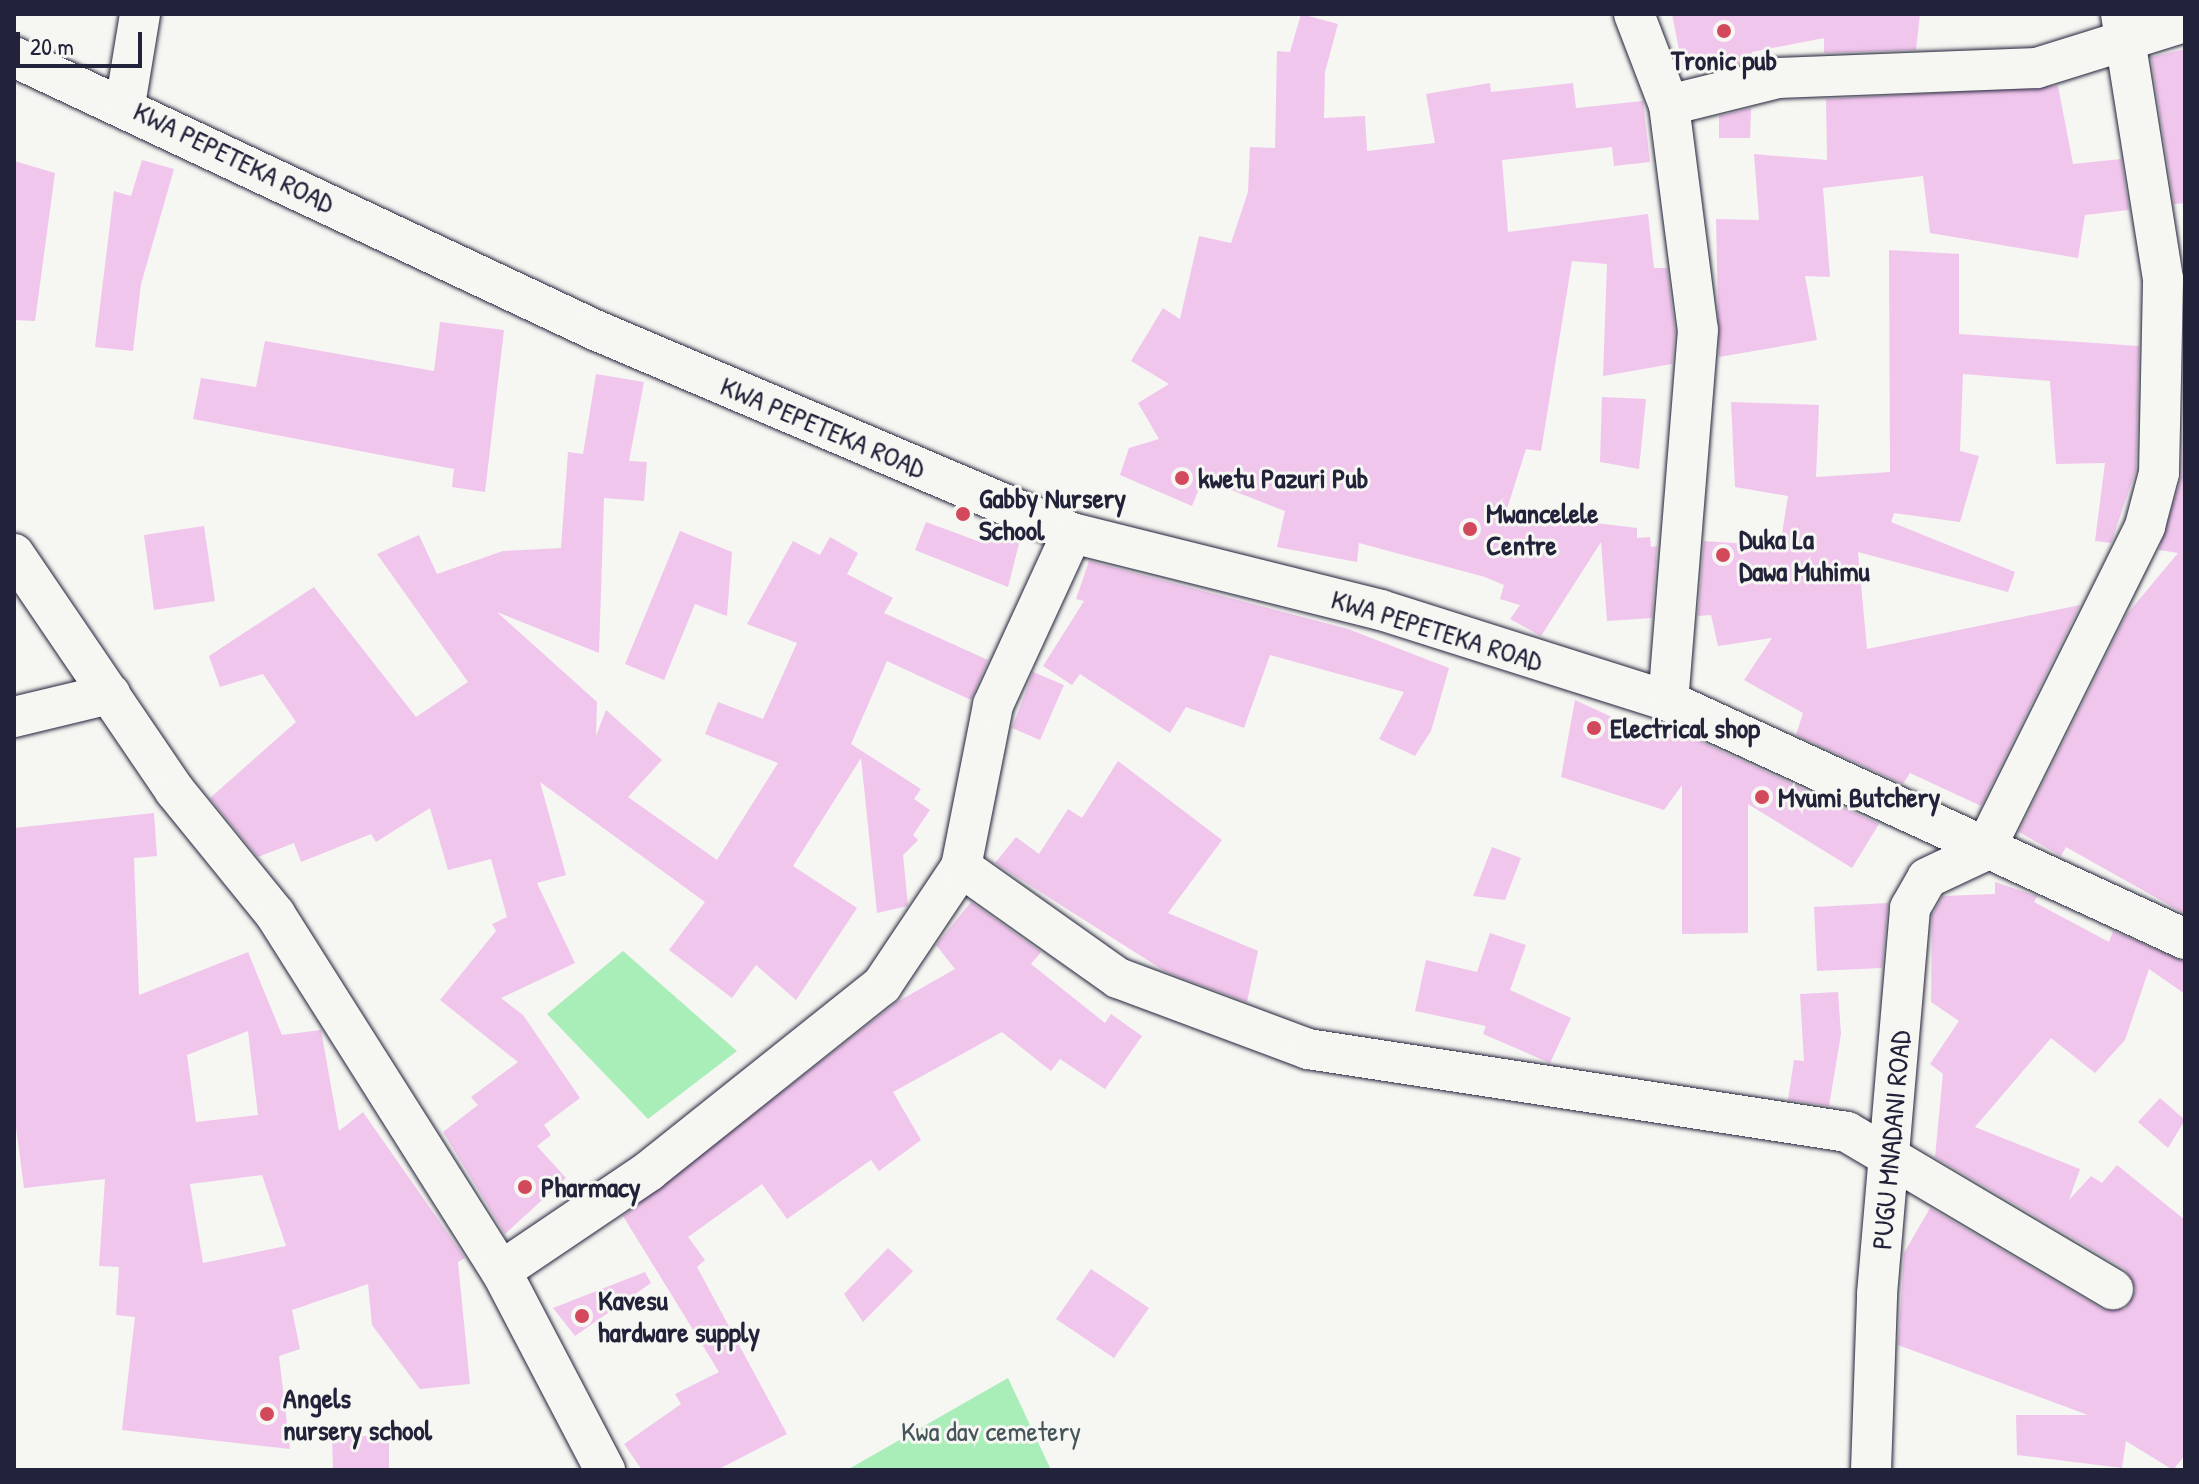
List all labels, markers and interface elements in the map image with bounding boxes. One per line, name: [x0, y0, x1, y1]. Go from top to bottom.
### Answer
scale bar: [20, 16, 146, 66]
marker: Tronic pub: [1715, 22, 1733, 40]
text: 20 m: [30, 30, 74, 62]
place label: Tronic pub: [1671, 43, 1777, 77]
street label: KWA PEPETEKA ROAD: [128, 94, 340, 220]
street label: KWA PEPETEKA ROAD: [716, 369, 930, 485]
place label: kwetu Pazuri Pub: [1198, 461, 1368, 495]
marker: kwetu Pazuri Pub: [1173, 469, 1191, 487]
place label: Gabby Nursery School: [979, 481, 1126, 547]
place label: Mwancelele Centre: [1486, 496, 1598, 562]
marker: Gabby Nursery School: [954, 505, 972, 523]
marker: Mwancelele Centre: [1461, 520, 1479, 538]
place label: Duka La Dawa Muhimu: [1739, 522, 1870, 588]
marker: Duka La Dawa Muhimu: [1714, 546, 1732, 564]
street label: KWA PEPETEKA ROAD: [1327, 582, 1547, 678]
place label: Electrical shop: [1610, 711, 1760, 745]
marker: Electrical shop: [1585, 719, 1603, 737]
place label: Mvumi Butchery: [1778, 780, 1940, 814]
marker: Mvumi Butchery: [1753, 788, 1771, 806]
street label: PUGU MNADANI ROAD: [1865, 1029, 1917, 1251]
place label: Pharmacy: [541, 1170, 641, 1204]
marker: Pharmacy: [516, 1178, 534, 1196]
place label: Kavesu hardware supply: [598, 1283, 760, 1349]
marker: Kavesu hardware supply: [573, 1307, 591, 1325]
place label: Angels nursery school: [283, 1381, 432, 1447]
marker: Angels nursery school: [258, 1405, 276, 1423]
park label: Kwa dav cemetery: [901, 1414, 1081, 1448]

